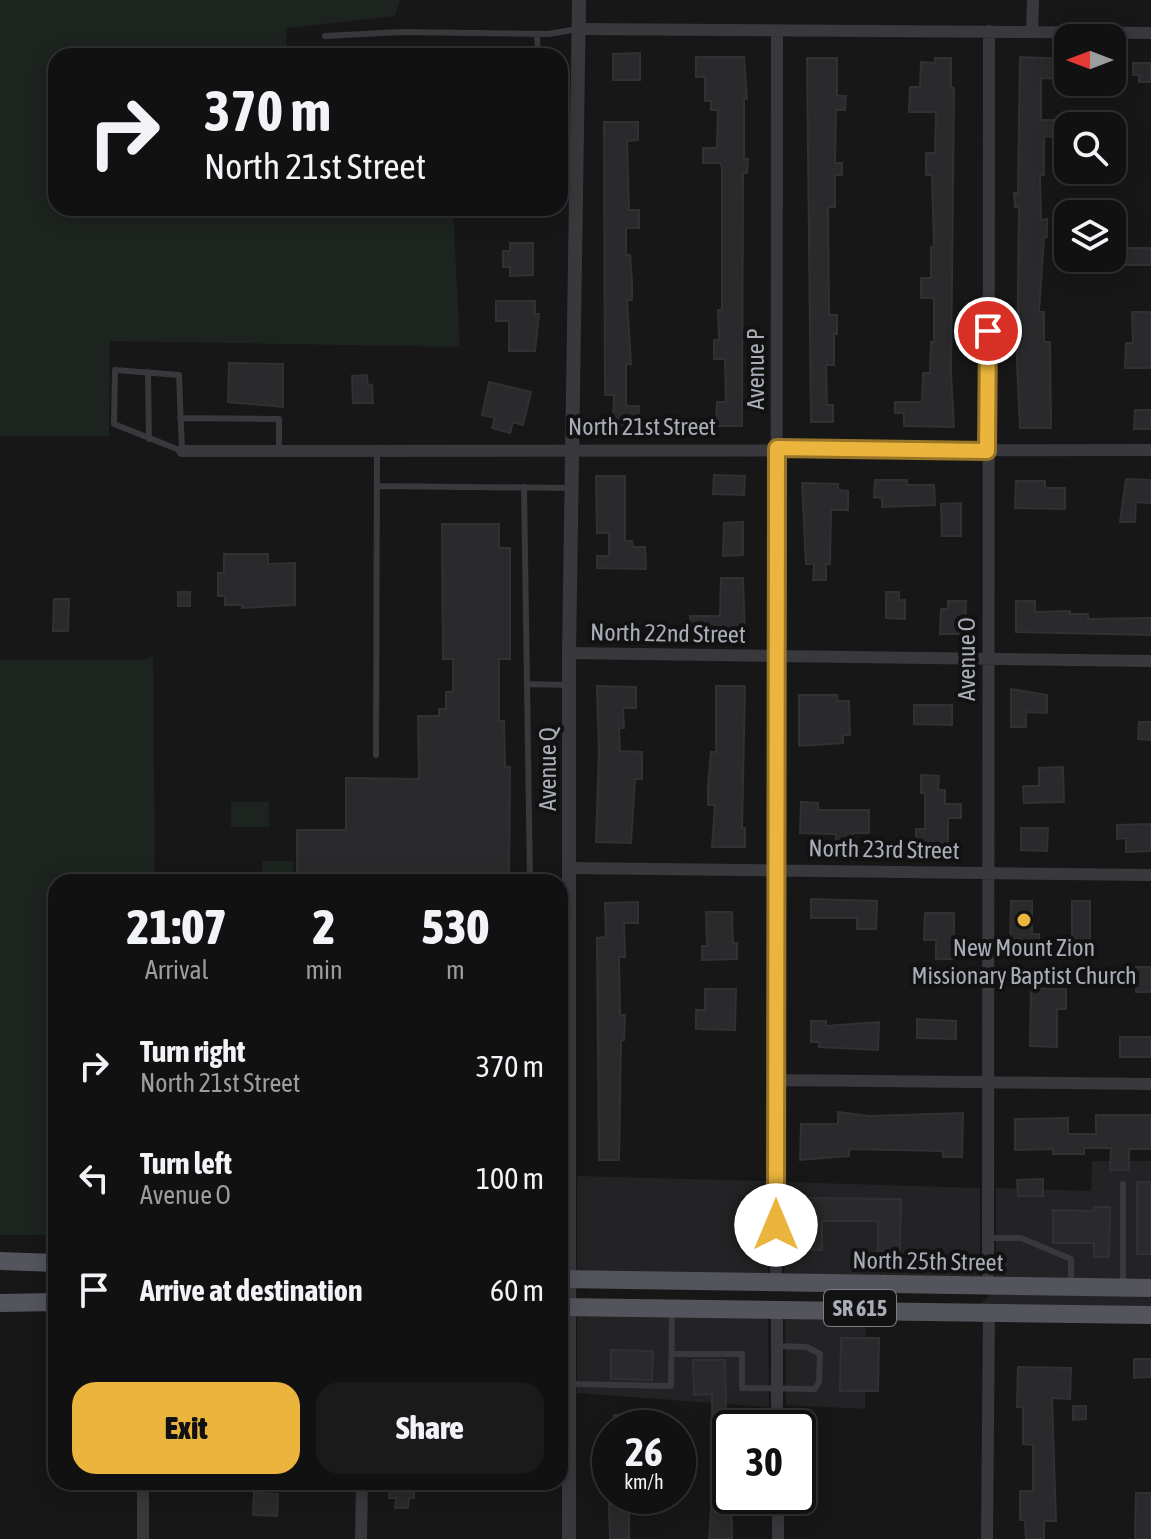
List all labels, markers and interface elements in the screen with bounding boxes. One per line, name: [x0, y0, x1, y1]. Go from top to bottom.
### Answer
north arrow: [1054, 24, 1126, 96]
map controls: [1054, 24, 1126, 272]
text: 370 m: [204, 79, 331, 143]
icon: right: [72, 80, 176, 184]
button: search: [1054, 112, 1126, 184]
text: North 21st Street: [204, 145, 426, 187]
button: layers: [1054, 200, 1126, 272]
pin: [954, 297, 1022, 365]
icon: arrive: [966, 309, 1010, 353]
street label: Avenue P: [742, 328, 769, 410]
street label: North 21st Street: [568, 413, 716, 440]
street label: Avenue O: [953, 617, 980, 701]
street label: North 22nd Street: [590, 618, 746, 648]
street label: Avenue Q: [534, 726, 561, 811]
street label: North 23rd Street: [808, 834, 960, 864]
text: 21:07: [127, 899, 227, 954]
text: 2: [313, 899, 335, 954]
text: 530: [422, 899, 489, 954]
marker: New Mount Zion Missionary Baptist Church: [1015, 911, 1033, 929]
place label: New Mount Zion Missionary Baptist Church: [911, 934, 1137, 989]
text: Arrival: [145, 955, 208, 985]
text: min: [305, 955, 343, 985]
text: m: [446, 955, 465, 985]
text: Turn right: [140, 1034, 246, 1068]
icon: right: [72, 1044, 116, 1088]
text: 370 m: [476, 1049, 544, 1083]
text: North 21st Street: [140, 1068, 300, 1098]
text: Turn left: [140, 1146, 232, 1180]
icon: left: [72, 1156, 116, 1200]
text: 100 m: [476, 1161, 544, 1195]
text: Avenue O: [140, 1180, 231, 1210]
position arrow: [734, 1183, 818, 1267]
street label: North 25th Street: [852, 1246, 1004, 1276]
icon: arrive: [72, 1268, 116, 1312]
text: Arrive at destination: [140, 1273, 362, 1307]
text: 60 m: [490, 1273, 544, 1307]
road number: SR 615: [824, 1290, 896, 1326]
button: Exit: [72, 1382, 300, 1474]
button: Share: [316, 1382, 544, 1474]
speed limit sign: 30: [712, 1410, 816, 1514]
text: 26: [625, 1429, 663, 1474]
text: km/h: [624, 1470, 664, 1493]

